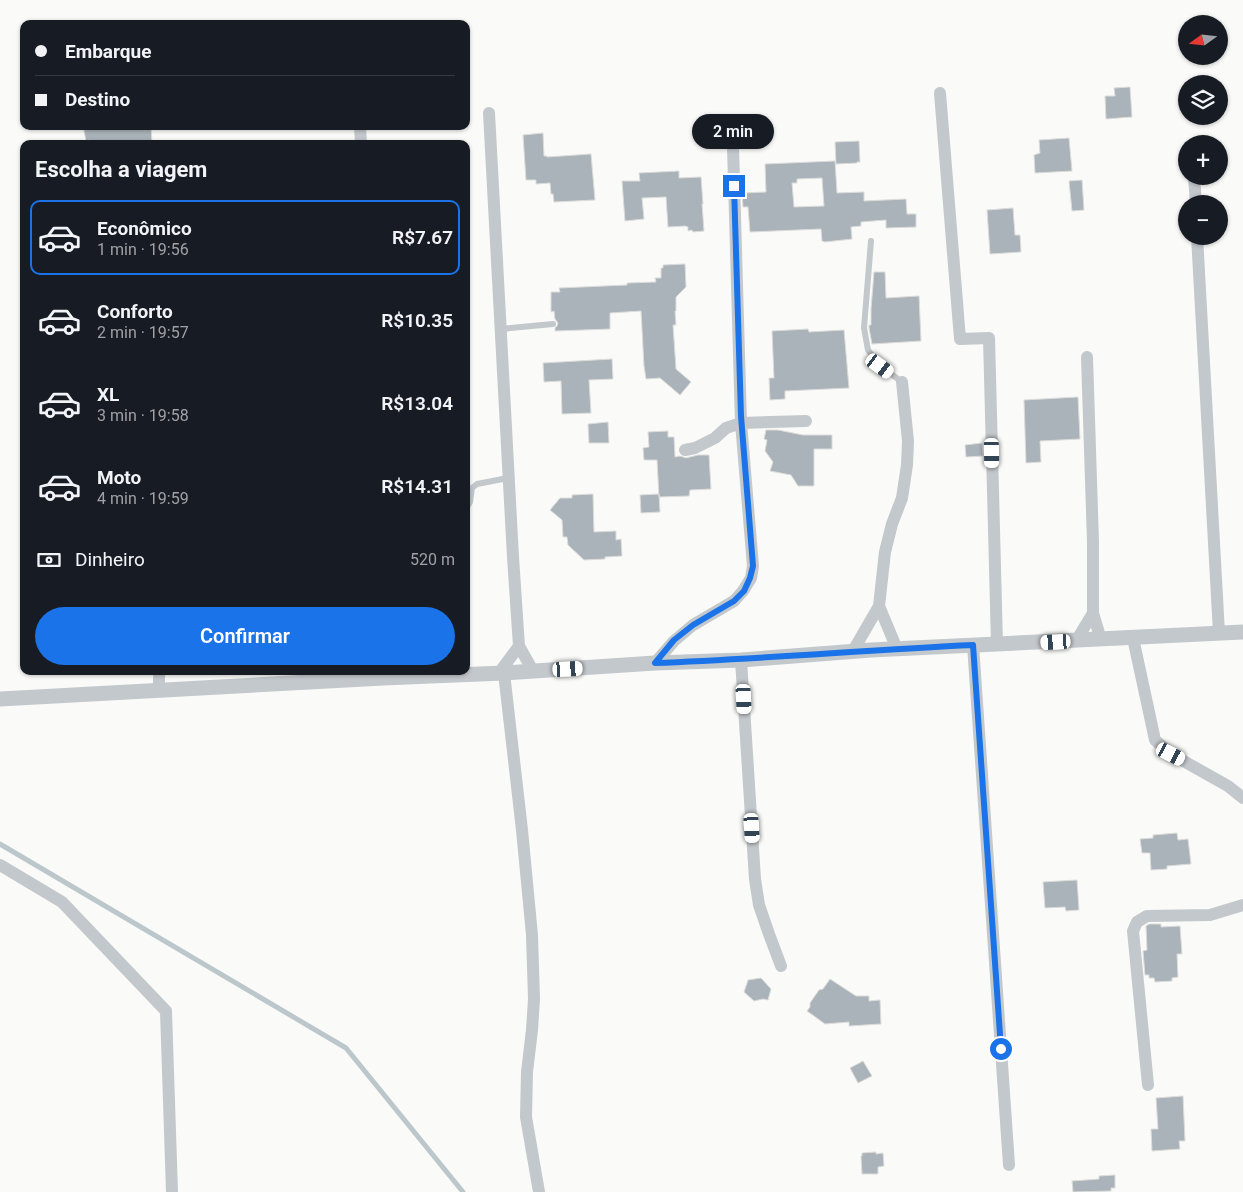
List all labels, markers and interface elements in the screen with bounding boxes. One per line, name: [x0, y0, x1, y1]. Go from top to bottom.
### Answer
north arrow: [1178, 15, 1228, 65]
map controls: [1178, 15, 1228, 245]
text: Embarque: [65, 40, 151, 63]
button: layers: [1178, 75, 1228, 125]
text: Destino: [65, 88, 130, 111]
callout: 2 min: [693, 114, 775, 148]
text: 2 min: [713, 122, 753, 141]
button: +: [1178, 135, 1228, 185]
text: Escolha a viagem: [35, 157, 207, 182]
route end: [723, 175, 745, 197]
button: −: [1178, 195, 1228, 245]
icon: car: [37, 215, 82, 260]
text: Econômico: [97, 217, 192, 240]
text: R$7.67: [392, 226, 453, 249]
text: 1 min · 19:56: [97, 240, 189, 259]
icon: car: [37, 298, 82, 343]
text: Conforto: [97, 300, 173, 323]
text: R$10.35: [381, 309, 453, 332]
text: 2 min · 19:57: [97, 323, 189, 342]
car: [863, 351, 896, 381]
icon: car: [37, 381, 82, 426]
text: XL: [97, 383, 119, 406]
text: R$13.04: [381, 392, 453, 415]
text: 3 min · 19:58: [97, 406, 189, 425]
car: [984, 438, 999, 468]
icon: car: [37, 464, 82, 509]
text: Moto: [97, 466, 141, 489]
text: R$14.31: [381, 475, 453, 498]
text: 4 min · 19:59: [97, 489, 189, 508]
icon: cash: [35, 546, 63, 574]
text: Dinheiro: [75, 548, 145, 571]
text: 520 m: [410, 550, 455, 569]
button: Confirmar: [35, 607, 455, 665]
car: [1040, 634, 1071, 650]
car: [552, 661, 583, 677]
car: [735, 684, 752, 714]
car: [1154, 741, 1187, 767]
car: [743, 813, 760, 843]
route start: [990, 1038, 1012, 1060]

